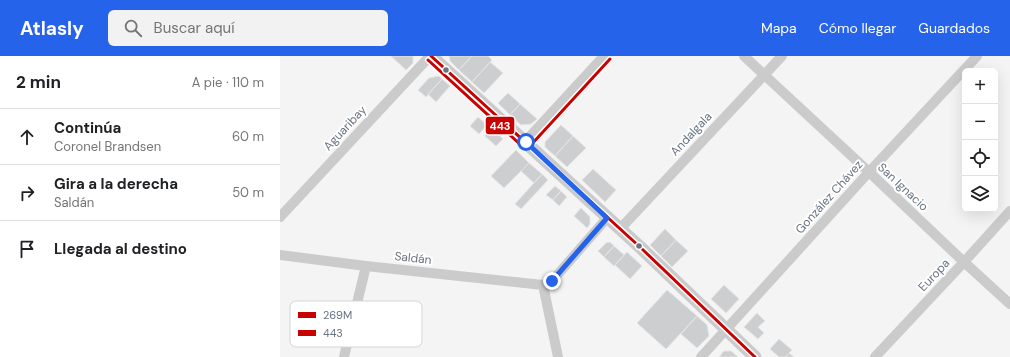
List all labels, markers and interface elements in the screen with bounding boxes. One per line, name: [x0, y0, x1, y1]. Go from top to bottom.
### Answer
search box: [108, 10, 388, 46]
text: Atlasly: [20, 16, 84, 41]
icon: search: [122, 17, 144, 39]
text: Buscar aquí: [154, 18, 235, 38]
text: Mapa: [761, 19, 797, 37]
text: Cómo llegar: [819, 19, 896, 37]
text: Guardados: [918, 19, 990, 37]
unlabelled marker: [441, 65, 451, 75]
map controls: [962, 68, 998, 212]
button: +: [962, 68, 998, 104]
text: 2 min: [16, 71, 61, 93]
text: A pie · 110 m: [192, 74, 264, 91]
street label: Aguaribay: [320, 102, 370, 154]
button: −: [962, 104, 998, 140]
street label: Andalgala: [667, 109, 715, 159]
line badge: 443: [485, 116, 515, 135]
text: Continúa: [54, 118, 121, 138]
text: 443: [490, 119, 510, 133]
icon: ahead: [16, 126, 38, 148]
text: 60 m: [232, 128, 264, 145]
route start: [517, 133, 535, 151]
text: Coronel Brandsen: [54, 138, 161, 155]
button: locate: [962, 140, 998, 176]
street label: González Chávez: [792, 157, 866, 237]
street label: San Ignacio: [874, 160, 932, 214]
text: Gira a la derecha: [54, 174, 178, 194]
button: layers: [962, 176, 998, 212]
icon: right: [16, 182, 38, 204]
text: 50 m: [232, 184, 264, 201]
text: Saldán: [54, 194, 94, 211]
icon: arrive: [16, 238, 38, 260]
text: Llegada al destino: [54, 239, 187, 259]
unlabelled marker: [634, 241, 644, 251]
street label: Saldán: [394, 248, 432, 268]
street label: Europa: [915, 255, 953, 295]
route end: [543, 272, 561, 290]
legend: [290, 301, 422, 347]
text: 269M: [323, 308, 352, 322]
text: 443: [323, 326, 343, 340]

